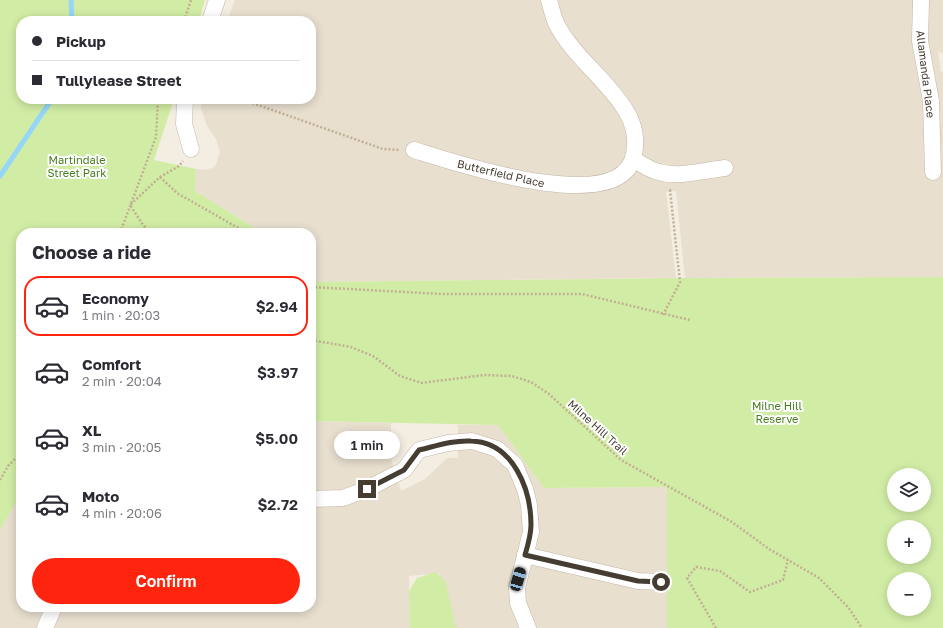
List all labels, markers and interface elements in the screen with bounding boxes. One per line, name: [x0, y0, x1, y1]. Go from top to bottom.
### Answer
street label: Allamanda Place: [914, 29, 938, 119]
text: Pickup: [56, 32, 106, 50]
text: Tullylease Street: [56, 71, 181, 89]
park label: Martindale Street Park: [47, 153, 107, 179]
street label: Butterfield Place: [456, 157, 546, 189]
text: Choose a ride: [32, 241, 151, 263]
icon: car: [34, 288, 70, 324]
text: Economy: [82, 289, 149, 307]
text: $2.94: [256, 297, 298, 315]
text: 1 min · 20:03: [82, 307, 160, 323]
icon: car: [34, 354, 70, 390]
text: Comfort: [82, 355, 141, 373]
text: $3.97: [257, 363, 298, 381]
text: 2 min · 20:04: [82, 373, 162, 389]
street label: Milne Hill Trail: [566, 397, 631, 457]
park label: Milne Hill Reserve: [752, 399, 803, 425]
icon: car: [34, 420, 70, 456]
text: XL: [82, 421, 101, 439]
text: $5.00: [255, 429, 298, 447]
callout: 1 min: [334, 431, 400, 459]
text: 1 min: [351, 437, 383, 453]
text: 3 min · 20:05: [82, 439, 161, 455]
map controls: [887, 468, 931, 616]
button: layers: [887, 468, 931, 512]
route end: [358, 480, 376, 498]
icon: car: [34, 486, 70, 522]
text: Moto: [82, 487, 119, 505]
text: $2.72: [257, 495, 298, 513]
text: 4 min · 20:06: [82, 505, 162, 521]
button: +: [887, 520, 931, 564]
button: Confirm: [32, 558, 300, 604]
car: [509, 566, 527, 592]
button: −: [887, 572, 931, 616]
route start: [652, 573, 670, 591]

